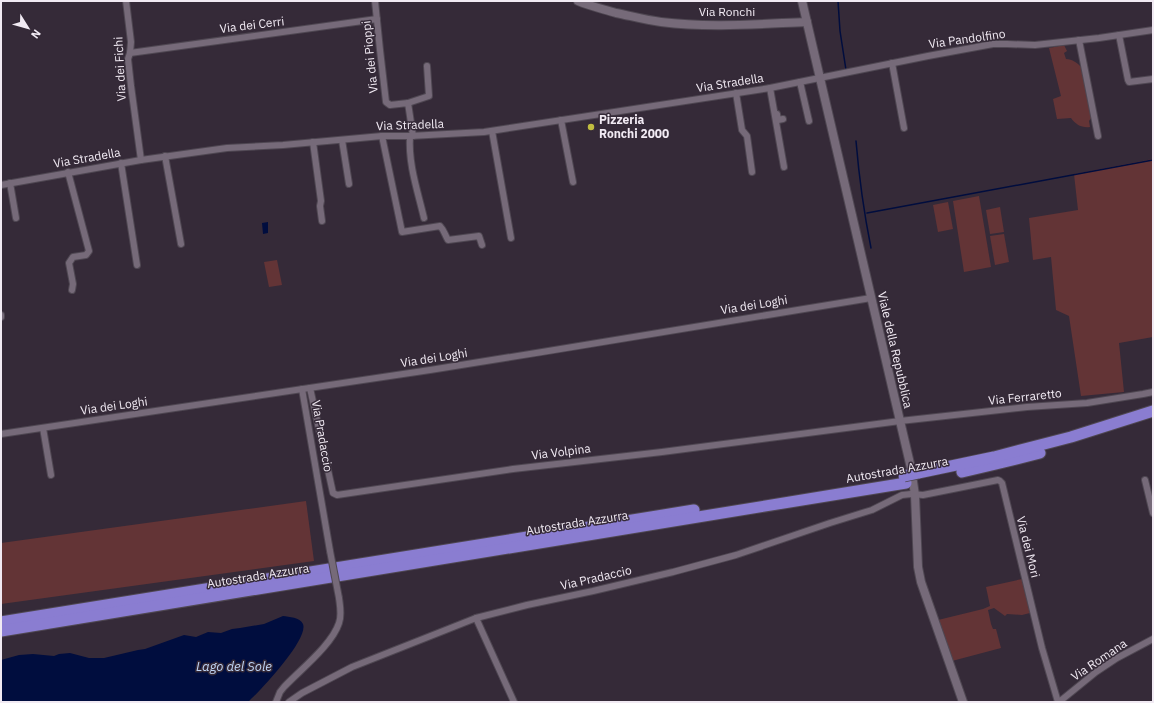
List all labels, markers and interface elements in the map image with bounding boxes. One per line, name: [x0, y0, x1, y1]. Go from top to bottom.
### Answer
street label: Via Ronchi: [699, 4, 755, 19]
north arrow: [8, 8, 48, 48]
street label: Via dei Cerri: [219, 13, 285, 36]
street label: Via dei Pioppi: [358, 20, 381, 94]
street label: Via Pandolfino: [928, 26, 1006, 51]
text: N: [28, 27, 44, 41]
street label: Via dei Fichi: [110, 36, 129, 102]
street label: Via Stradella: [695, 70, 765, 95]
place label: Pizzeria Ronchi 2000: [599, 112, 669, 141]
street label: Via Stradella: [376, 116, 445, 133]
marker: Pizzeria Ronchi 2000: [586, 122, 596, 132]
street label: Via Stradella: [52, 144, 122, 171]
street label: Viale della Repubblica: [875, 290, 916, 410]
street label: Via dei Loghi: [719, 292, 789, 317]
street label: Via dei Loghi: [399, 345, 469, 370]
street label: Via Ferraretto: [988, 385, 1063, 408]
street label: Via dei Loghi: [79, 393, 148, 418]
street label: Via Pradaccio: [309, 399, 336, 473]
street label: Via Volpina: [530, 440, 592, 463]
street label: Autostrada Azzurra: [845, 453, 950, 486]
street label: Autostrada Azzurra: [525, 507, 630, 538]
street label: Via dei Mori: [1014, 515, 1043, 579]
street label: Autostrada Azzurra: [206, 560, 311, 591]
street label: Via Pradaccio: [559, 562, 633, 593]
street label: Via Romana: [1068, 635, 1130, 684]
water label: Lago del Sole: [196, 658, 272, 675]

